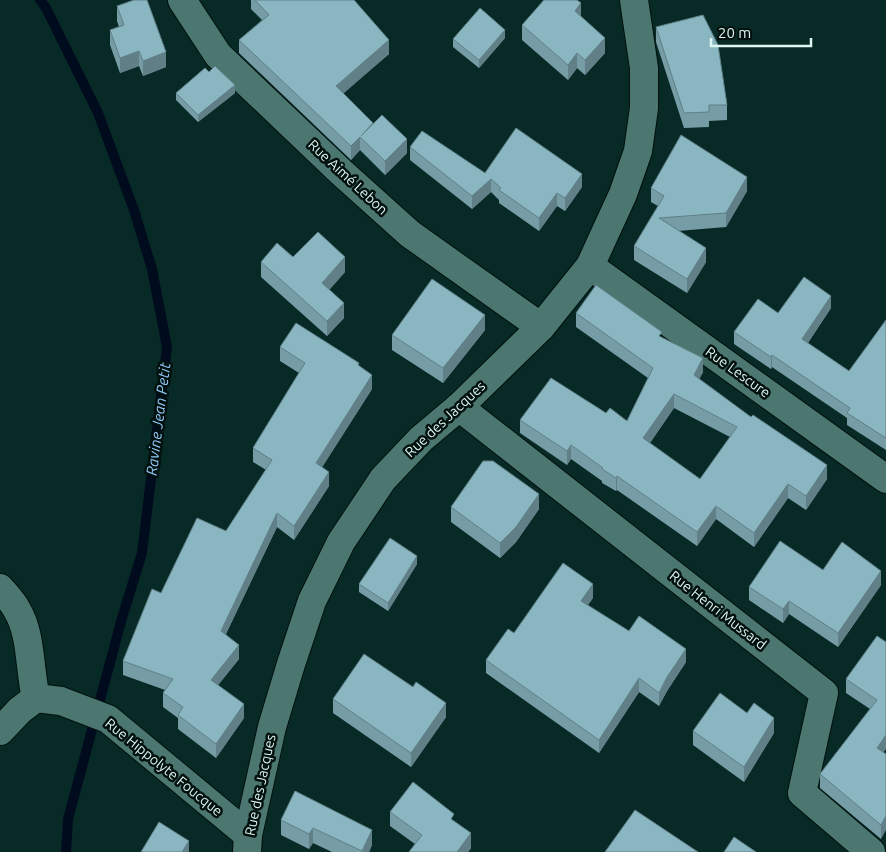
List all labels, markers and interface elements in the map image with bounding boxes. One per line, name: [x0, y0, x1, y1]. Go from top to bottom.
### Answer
scale bar: [711, 15, 811, 47]
text: 20 m: [718, 24, 751, 41]
street label: Rue Aimé Lebon: [305, 136, 391, 218]
street label: Rue Lescure: [703, 343, 773, 401]
water label: Ravine Jean Petit: [143, 361, 173, 476]
street label: Rue des Jacques: [402, 378, 488, 460]
street label: Rue Henri Mussard: [667, 567, 769, 653]
street label: Rue Hippolyte Foucque: [102, 715, 226, 819]
street label: Rue des Jacques: [241, 733, 279, 837]

